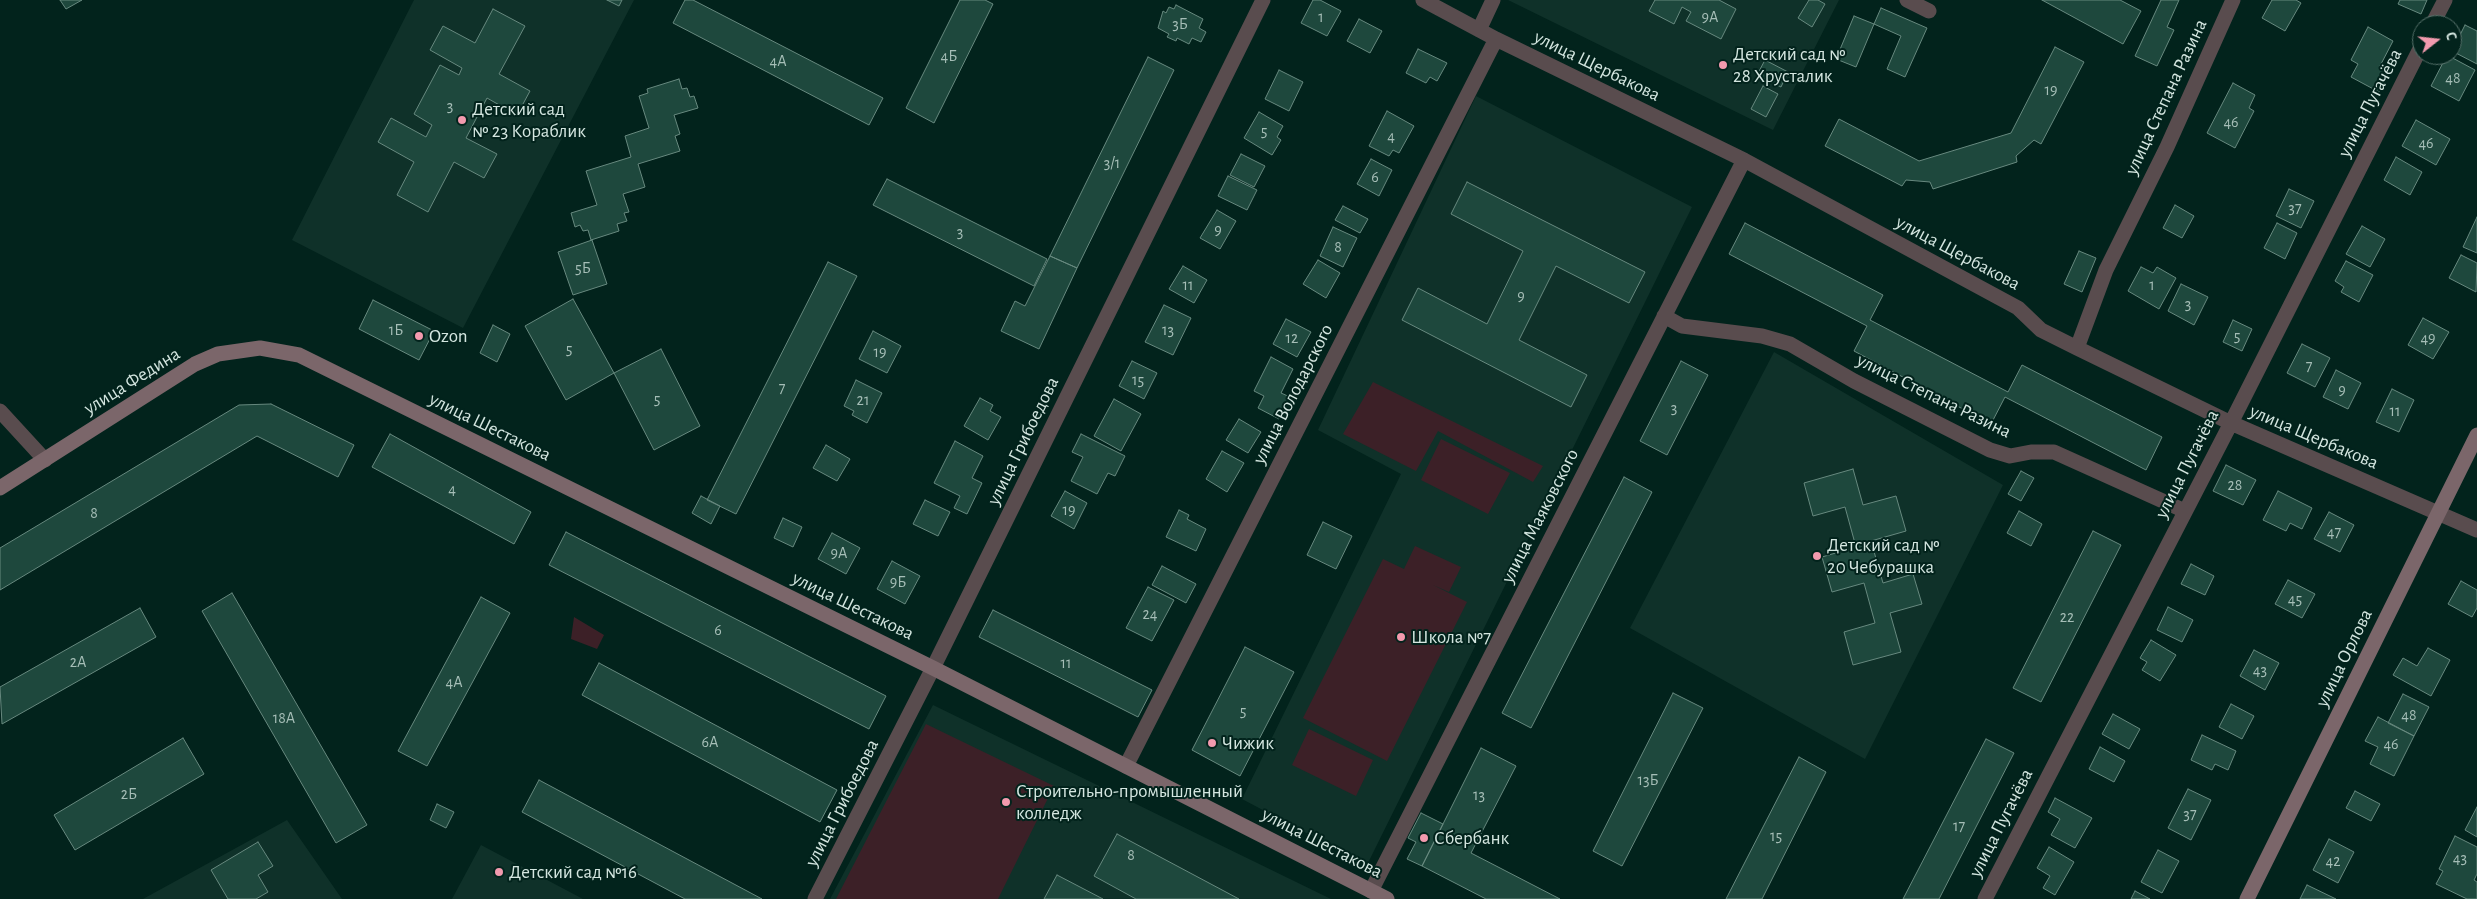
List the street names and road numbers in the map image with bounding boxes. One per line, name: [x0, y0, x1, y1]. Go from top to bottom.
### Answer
street label: улица Степана Разина: [2120, 16, 2212, 178]
street label: улица Щербакова: [1530, 26, 1664, 106]
street label: улица Пугачёва: [2333, 45, 2407, 161]
street label: улица Щербакова: [1892, 211, 2024, 295]
street label: улица Володарского: [1248, 320, 1338, 468]
street label: улица Федина: [80, 342, 184, 420]
street label: улица Степана Разина: [1853, 349, 2015, 443]
street label: улица Грибоедова: [982, 373, 1064, 509]
street label: улица Шестакова: [426, 388, 554, 466]
street label: улица Щербакова: [2246, 400, 2382, 474]
street label: улица Пугачёва: [2150, 406, 2224, 522]
street label: улица Маяковского: [1496, 445, 1584, 587]
street label: улица Шестакова: [789, 567, 917, 645]
street label: улица Орлова: [2311, 605, 2377, 711]
street label: улица Грибоедова: [800, 736, 884, 870]
street label: улица Пугачёва: [1964, 765, 2038, 881]
street label: улица Шестакова: [1258, 803, 1386, 883]

